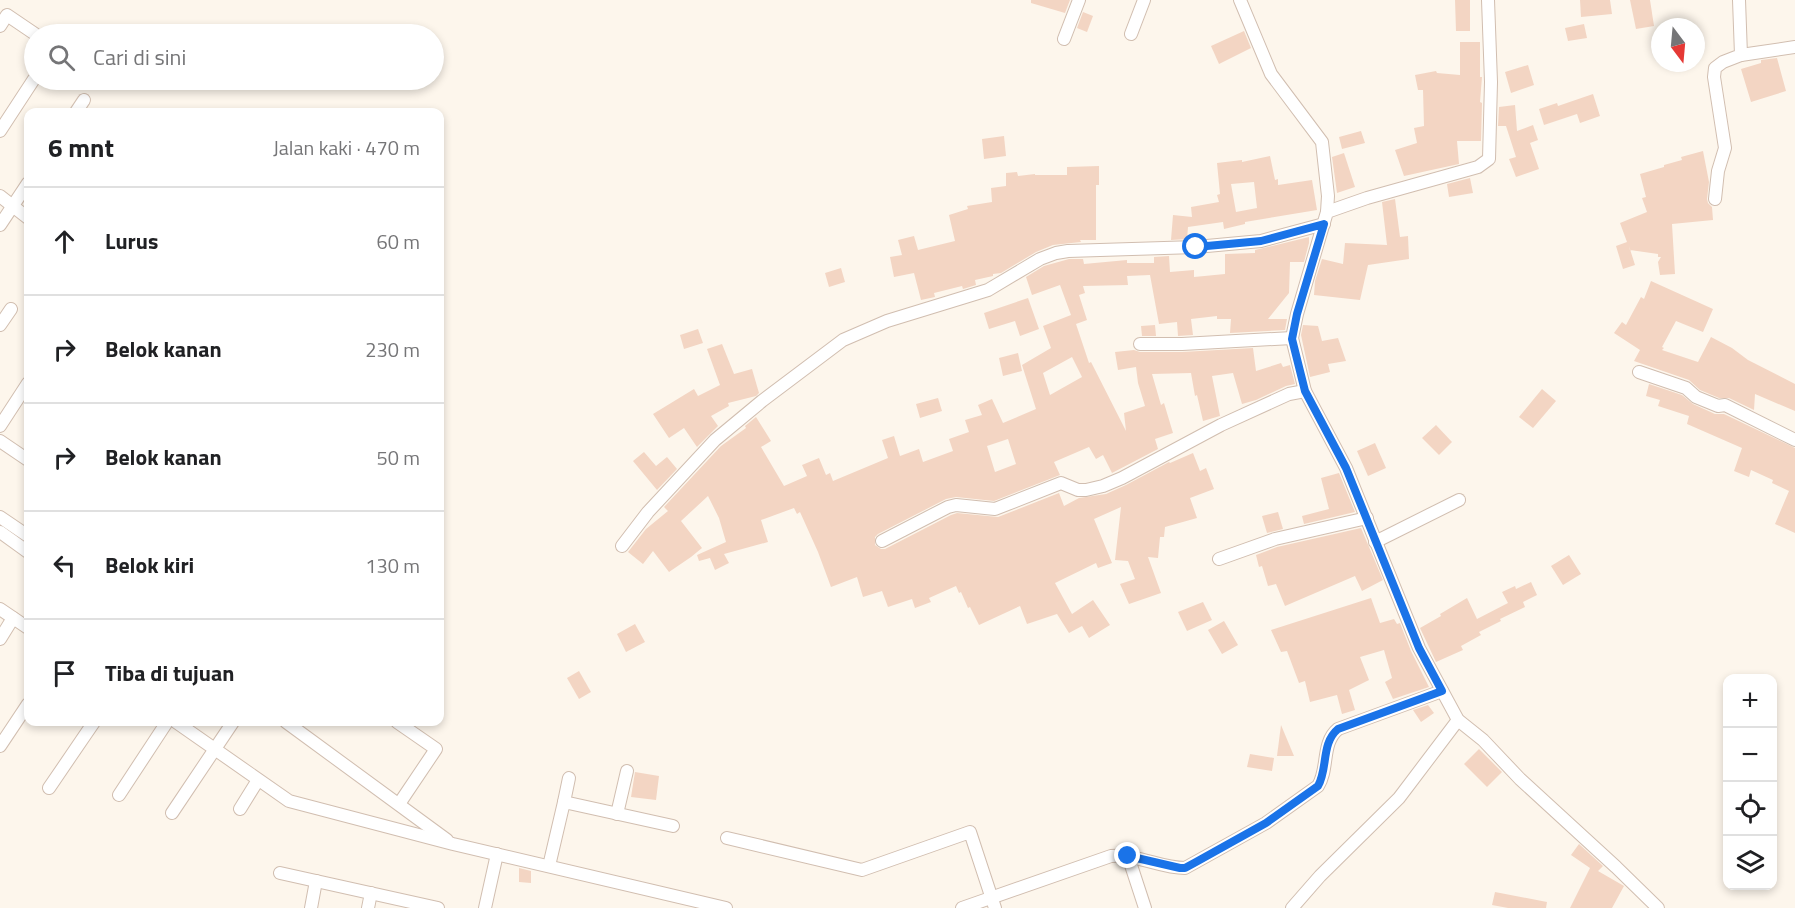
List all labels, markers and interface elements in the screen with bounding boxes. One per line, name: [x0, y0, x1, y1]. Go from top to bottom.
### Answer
north arrow: [1651, 18, 1705, 72]
search box: [24, 24, 444, 90]
text: Cari di sini: [93, 40, 186, 74]
icon: search: [45, 41, 78, 74]
text: 6 mnt: [48, 128, 114, 167]
text: Jalan kaki · 470 m: [273, 132, 420, 163]
text: Lurus: [105, 224, 158, 258]
icon: ahead: [48, 225, 81, 258]
text: 60 m: [376, 226, 420, 257]
route start: [1182, 233, 1208, 259]
text: Belok kanan: [105, 332, 222, 366]
icon: right: [48, 333, 81, 366]
text: 230 m: [365, 334, 420, 365]
text: Belok kanan: [105, 440, 222, 474]
icon: right: [48, 441, 81, 474]
text: 50 m: [376, 442, 420, 473]
text: Belok kiri: [105, 548, 194, 582]
icon: left: [48, 549, 81, 582]
text: 130 m: [365, 550, 420, 581]
text: Tiba di tujuan: [105, 656, 234, 690]
icon: arrive: [48, 657, 81, 690]
map controls: [1723, 674, 1777, 890]
button: +: [1723, 674, 1777, 728]
button: −: [1723, 728, 1777, 782]
button: locate: [1723, 782, 1777, 836]
button: layers: [1723, 836, 1777, 890]
route end: [1114, 842, 1140, 868]

